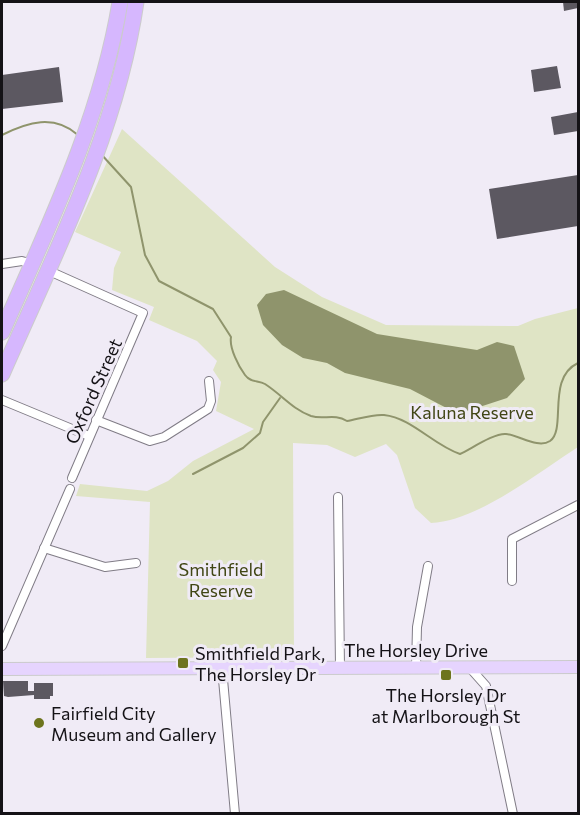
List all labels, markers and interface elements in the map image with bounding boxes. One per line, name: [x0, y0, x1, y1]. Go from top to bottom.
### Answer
street label: Oxford Street: [60, 335, 126, 447]
park label: Kaluna Reserve: [410, 401, 534, 423]
park label: Smithfield Reserve: [179, 558, 263, 601]
street label: The Horsley Drive: [344, 639, 488, 661]
place label: Smithfield Park, The Horsley Dr: [195, 642, 325, 685]
marker: Smithfield Park, The Horsley Dr: [176, 656, 190, 670]
marker: The Horsley Dr at Marlborough St: [439, 668, 453, 682]
place label: The Horsley Dr at Marlborough St: [372, 684, 520, 727]
place label: Fairfield City Museum and Gallery: [51, 702, 216, 745]
marker: Fairfield City Museum and Gallery: [32, 716, 46, 730]

